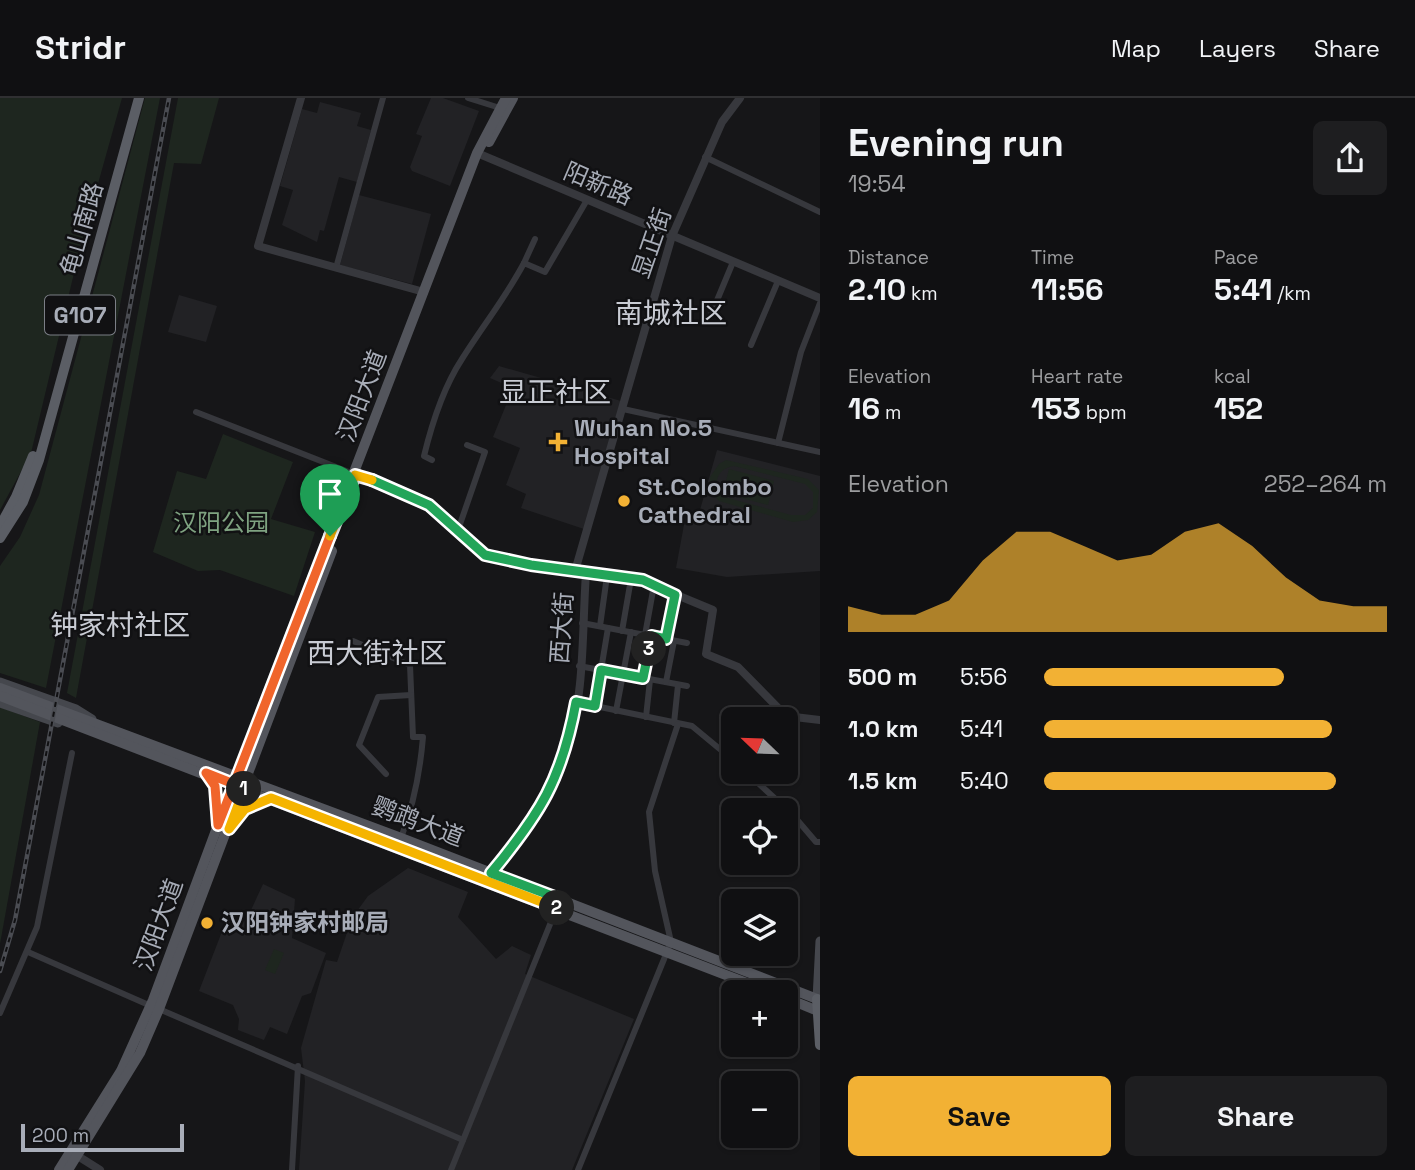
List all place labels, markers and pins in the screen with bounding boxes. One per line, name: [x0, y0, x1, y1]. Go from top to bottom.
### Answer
place label: Wuhan No.5 Hospital: [574, 412, 712, 471]
marker: Wuhan No.5 Hospital: [548, 432, 568, 452]
pin: [300, 464, 360, 536]
place label: St.Colombo Cathedral: [638, 471, 772, 530]
marker: St.Colombo Cathedral: [616, 493, 632, 509]
pin: 3: [632, 632, 666, 666]
pin: 1: [226, 772, 262, 806]
pin: 2: [540, 890, 574, 926]
place label: 汉阳钟家村邮局: [221, 907, 389, 938]
marker: 汉阳钟家村邮局: [199, 915, 215, 931]

